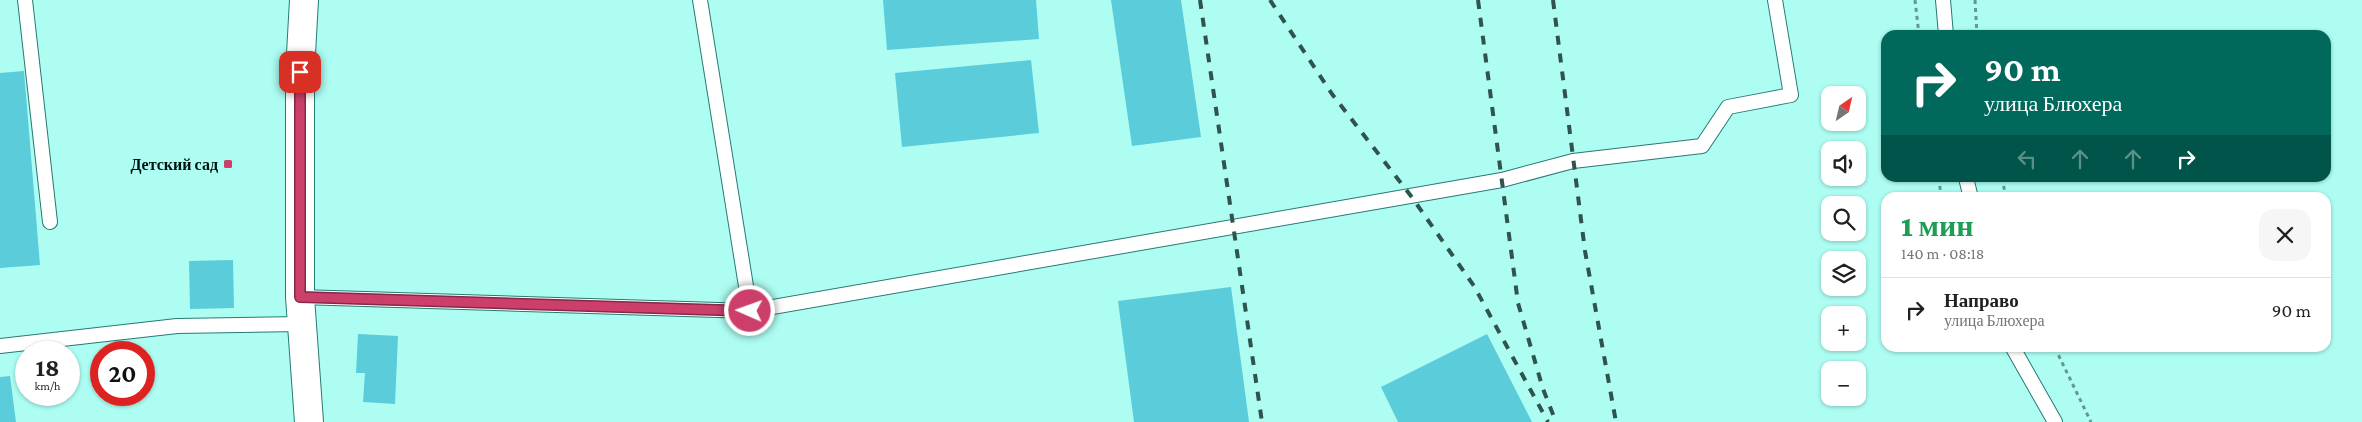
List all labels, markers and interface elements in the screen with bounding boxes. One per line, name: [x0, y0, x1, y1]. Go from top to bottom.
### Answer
icon: right: [1901, 50, 1966, 115]
text: 90 m: [1984, 50, 2061, 89]
pin: [279, 51, 321, 93]
icon: arrive: [286, 58, 314, 86]
north arrow: [1821, 86, 1866, 131]
map controls: [1821, 86, 1866, 406]
text: улица Блюхера: [1984, 91, 2122, 116]
button: sound: [1821, 141, 1866, 186]
icon: left: [2013, 145, 2041, 173]
icon: ahead: [2066, 145, 2094, 173]
icon: ahead: [2119, 145, 2147, 173]
icon: right: [2172, 145, 2200, 173]
place label: Детский сад: [130, 156, 218, 174]
marker: Детский сад: [222, 158, 234, 170]
button: search: [1821, 196, 1866, 241]
text: 1 мин: [1901, 209, 1974, 242]
button: close: [2259, 209, 2311, 261]
text: 140 m · 08:18: [1901, 245, 1984, 262]
button: layers: [1821, 251, 1866, 296]
position arrow: [723, 284, 775, 336]
text: Направо: [1944, 290, 2019, 311]
icon: right: [1901, 296, 1929, 324]
text: 90 m: [2272, 300, 2311, 321]
button: +: [1821, 306, 1866, 351]
text: улица Блюхера: [1944, 312, 2045, 329]
speed limit sign: 20: [90, 341, 155, 406]
text: 18: [36, 354, 59, 381]
button: −: [1821, 361, 1866, 406]
text: km/h: [35, 379, 60, 393]

